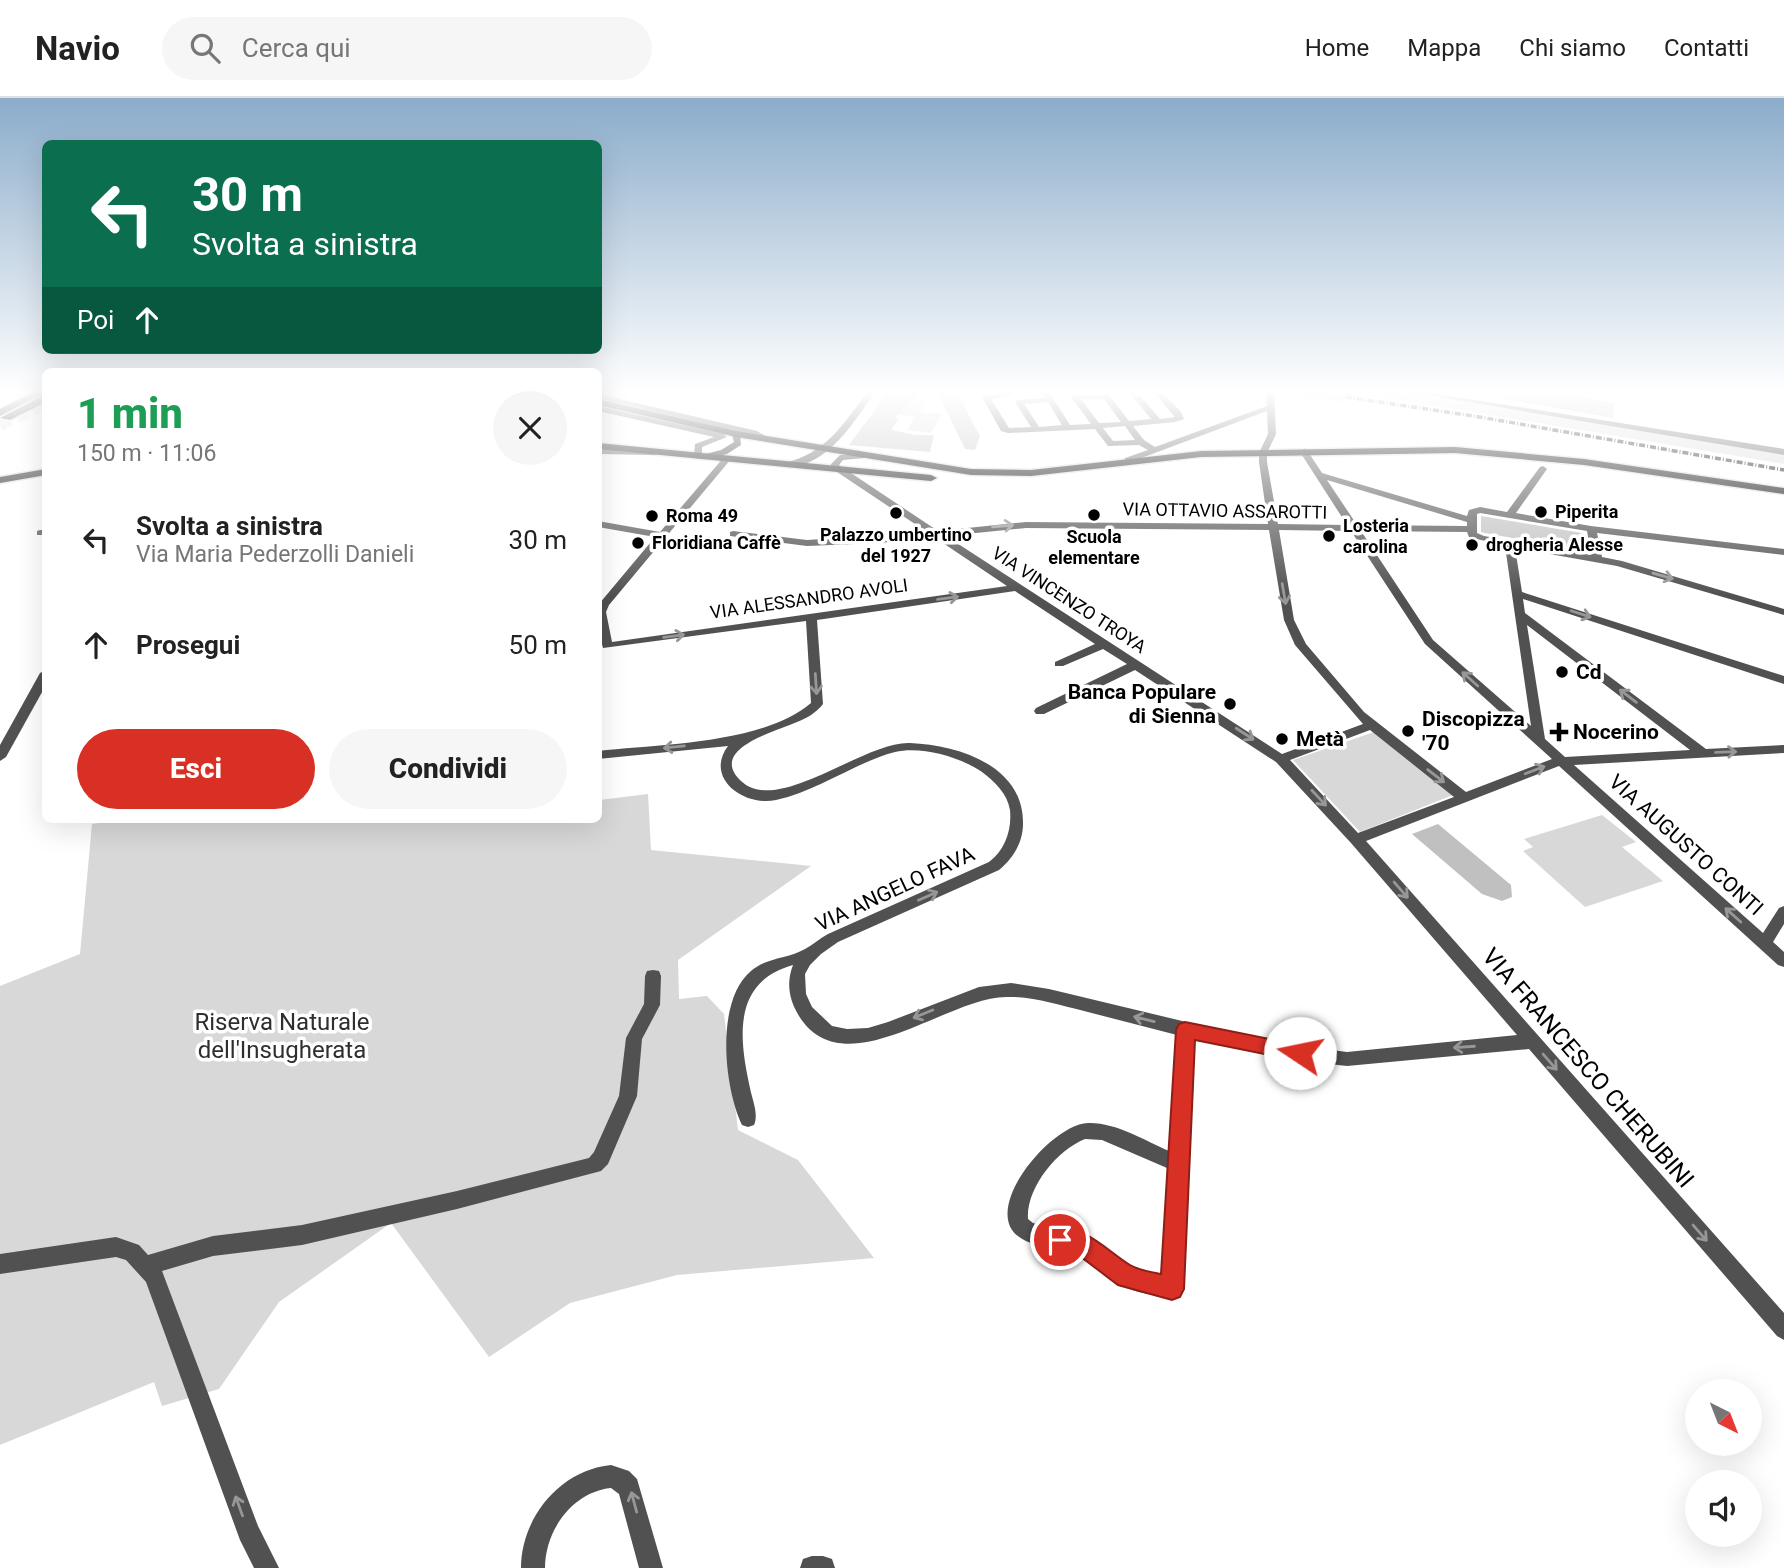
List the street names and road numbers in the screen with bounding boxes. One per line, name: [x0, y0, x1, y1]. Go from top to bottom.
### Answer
street label: VIA OTTAVIO ASSAROTTI: [1123, 498, 1327, 523]
street label: VIA VINCENZO TROYA: [988, 542, 1150, 657]
street label: VIA ALESSANDRO AVOLI: [709, 574, 909, 623]
street label: VIA AUGUSTO CONTI: [1604, 770, 1768, 920]
street label: VIA ANGELO FAVA: [812, 842, 978, 936]
street label: VIA FRANCESCO CHERUBINI: [1476, 943, 1700, 1193]

